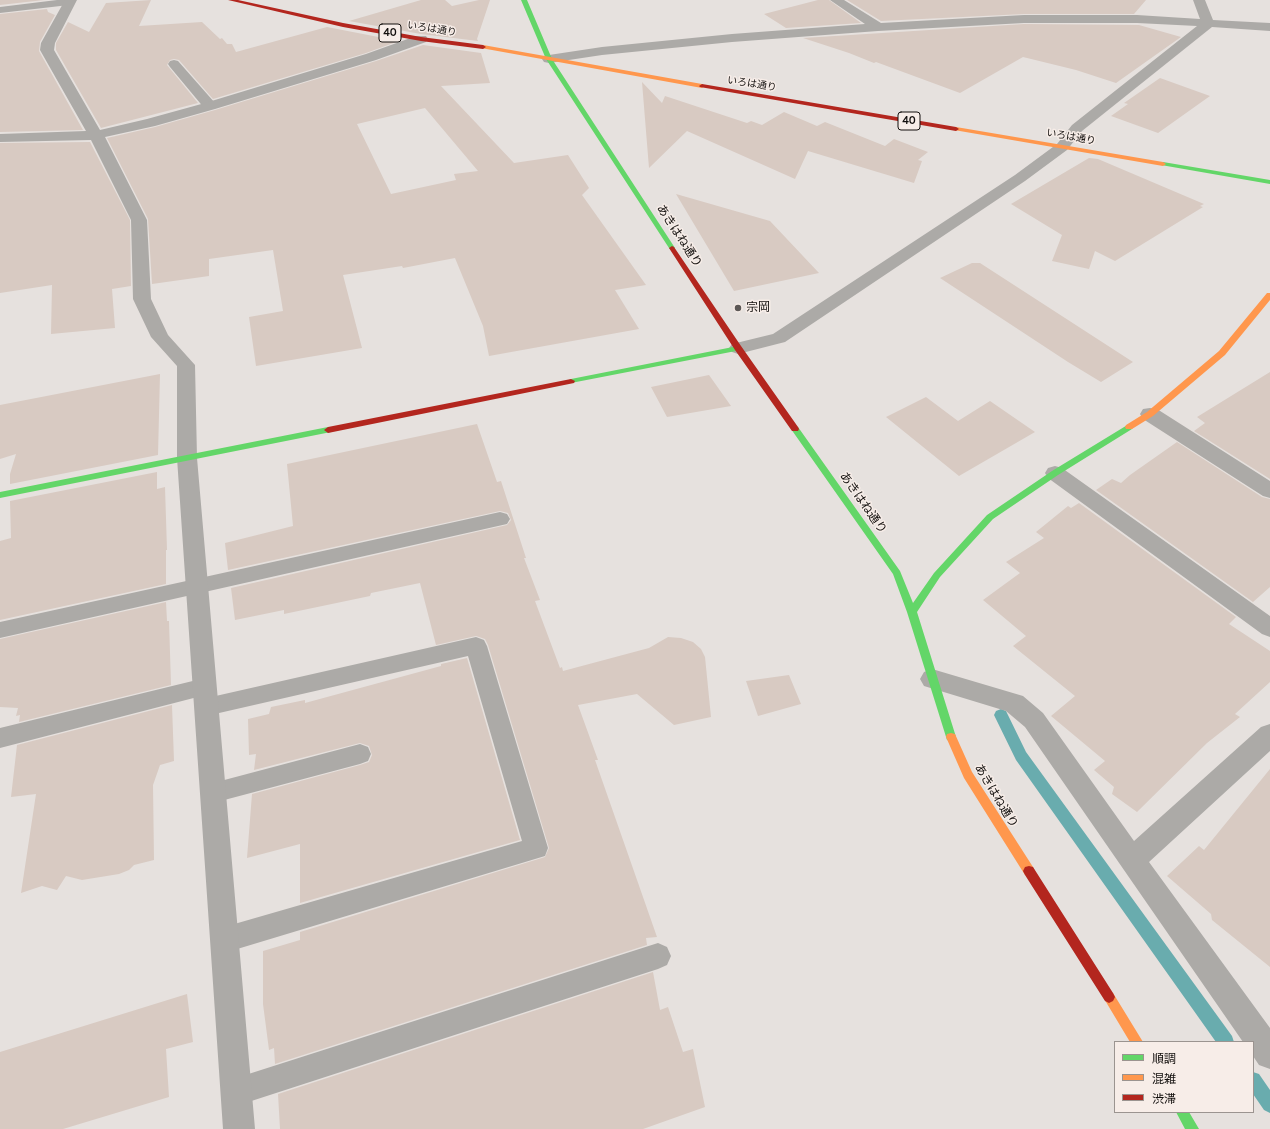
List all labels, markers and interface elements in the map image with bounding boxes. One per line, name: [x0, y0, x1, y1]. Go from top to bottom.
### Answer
street label: いろは通り: [406, 19, 458, 39]
road number: 40: [379, 24, 401, 42]
street label: いろは通り: [726, 74, 778, 94]
road number: 40: [898, 112, 920, 130]
street label: いろは通り: [1045, 127, 1097, 147]
street label: あきはね通り: [653, 202, 705, 270]
place label: 宗岡: [746, 301, 770, 315]
marker: 宗岡: [733, 303, 743, 313]
street label: あきはね通り: [836, 469, 890, 537]
street label: あきはね通り: [971, 761, 1021, 831]
legend: [1114, 1041, 1254, 1113]
text: 順調: [1152, 1052, 1176, 1066]
text: 混雑: [1152, 1072, 1176, 1086]
text: 渋滞: [1152, 1092, 1176, 1106]

